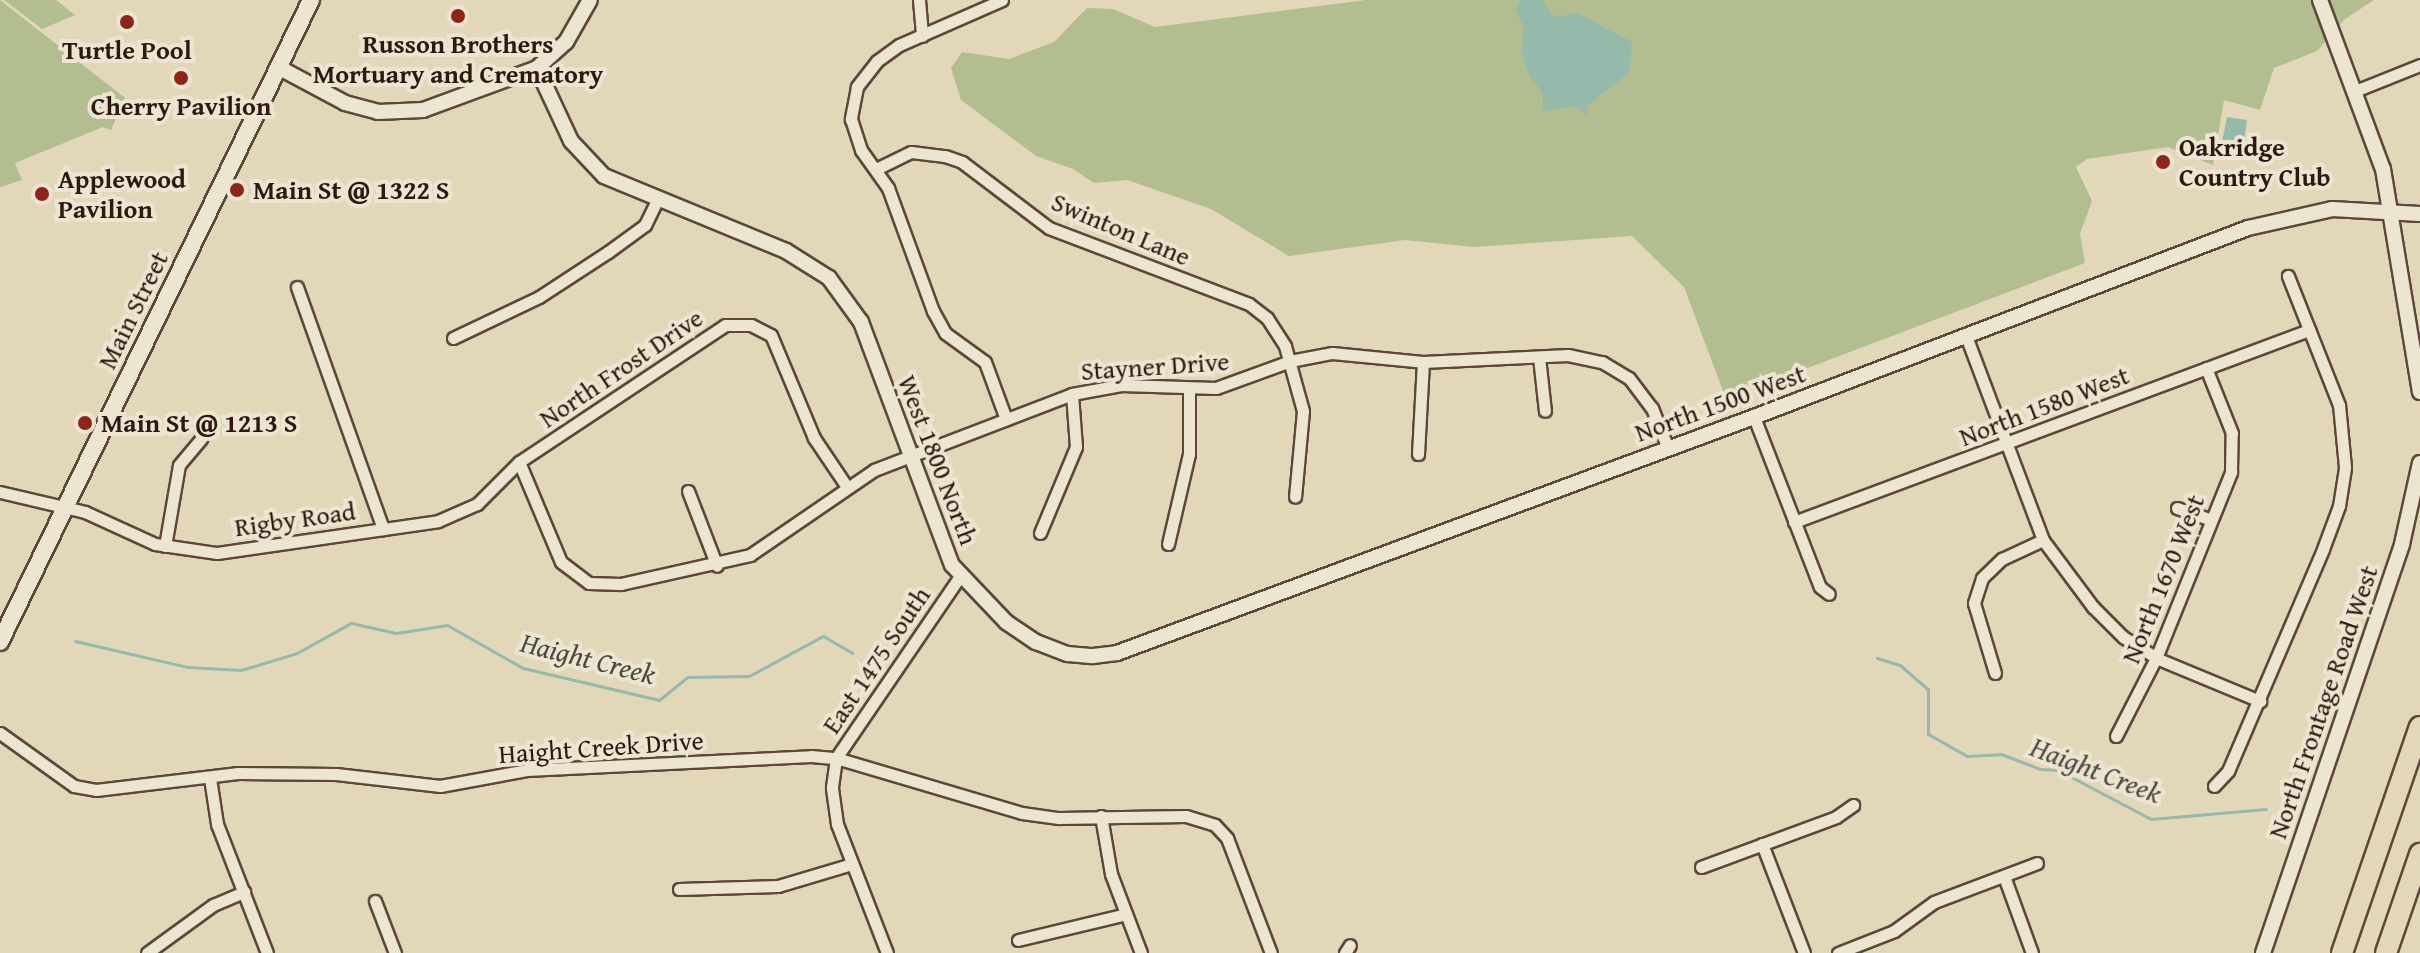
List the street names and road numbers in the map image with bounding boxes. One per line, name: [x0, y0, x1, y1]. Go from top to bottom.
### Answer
street label: Swinton Lane: [1047, 186, 1195, 272]
street label: Main Street: [91, 246, 175, 374]
street label: North Frost Drive: [533, 302, 709, 434]
street label: Stayner Drive: [1080, 345, 1230, 387]
street label: North 1500 West: [1631, 358, 1809, 448]
street label: North 1580 West: [1955, 359, 2133, 453]
street label: West 1800 North: [891, 371, 985, 549]
street label: North 1670 West: [2115, 490, 2211, 668]
street label: Rigby Road: [233, 495, 357, 543]
street label: North Frontage Road West: [2262, 561, 2384, 843]
street label: East 1475 South: [815, 581, 937, 739]
street label: Haight Creek Drive: [497, 724, 705, 770]

